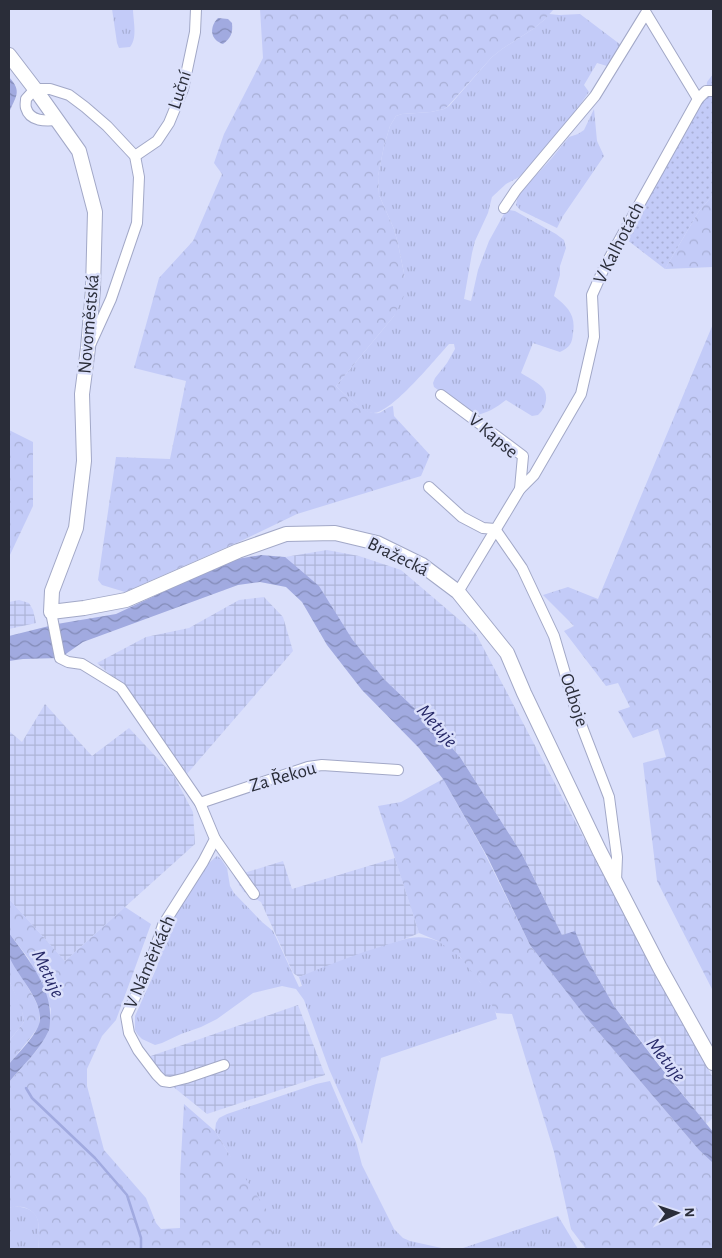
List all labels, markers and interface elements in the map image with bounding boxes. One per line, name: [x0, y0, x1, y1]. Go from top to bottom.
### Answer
street label: Luční: [165, 68, 195, 112]
street label: V Kalhotách: [590, 199, 648, 287]
street label: Novoměstská: [75, 273, 103, 374]
street label: V Kapse: [465, 410, 521, 462]
street label: Bražecká: [364, 534, 432, 580]
street label: Odboje: [556, 671, 592, 729]
water label: Metuje: [413, 700, 461, 752]
street label: Za Řekou: [247, 756, 319, 795]
street label: V Náměrkách: [121, 913, 179, 1011]
water label: Metuje: [28, 947, 68, 1001]
water label: Metuje: [643, 1034, 690, 1086]
north arrow: [652, 1188, 702, 1238]
text: N: [682, 1207, 696, 1218]

